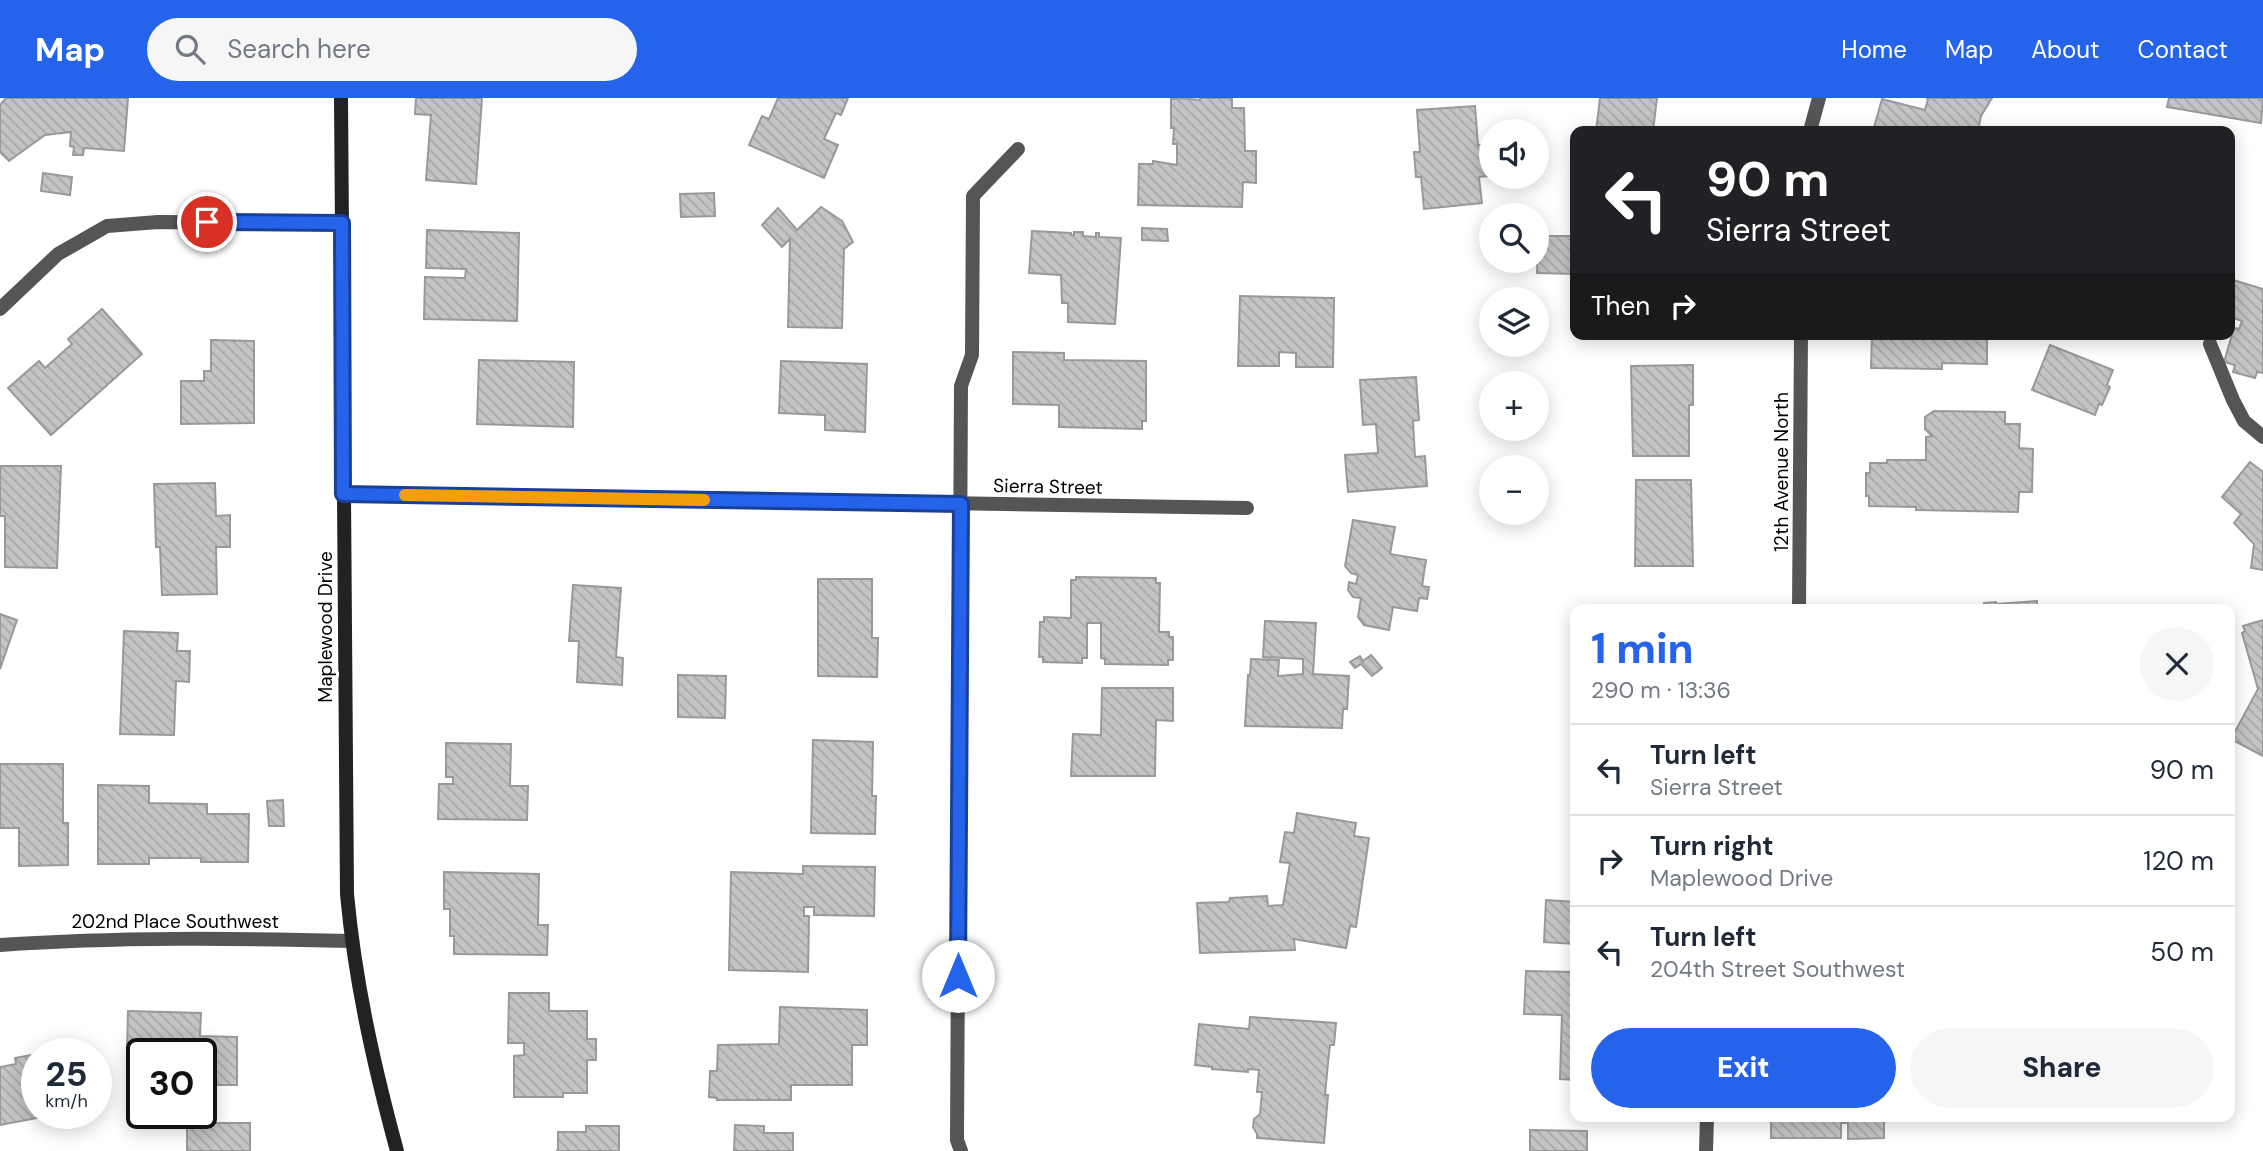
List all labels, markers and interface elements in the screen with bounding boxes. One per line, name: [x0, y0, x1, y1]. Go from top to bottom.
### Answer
search box: [147, 18, 637, 81]
text: Map: [35, 28, 105, 71]
icon: search: [171, 30, 209, 68]
text: Search here: [227, 32, 371, 66]
text: Home: [1841, 34, 1907, 65]
text: Map: [1945, 34, 1993, 65]
text: About: [2031, 34, 2100, 65]
text: Contact: [2138, 34, 2228, 65]
map controls: [1479, 119, 1549, 525]
button: sound: [1479, 119, 1549, 189]
text: 90 m: [1706, 147, 1829, 211]
icon: left: [1591, 154, 1682, 245]
pin: [177, 192, 237, 252]
icon: arrive: [188, 203, 226, 241]
button: search: [1479, 203, 1549, 273]
text: Sierra Street: [1706, 209, 1891, 251]
button: layers: [1479, 287, 1549, 357]
icon: right: [1664, 287, 1702, 325]
text: Then: [1591, 289, 1650, 323]
button: +: [1479, 371, 1549, 441]
street label: 12th Avenue North: [1769, 392, 1794, 552]
button: −: [1479, 455, 1549, 525]
street label: Sierra Street: [993, 473, 1103, 500]
street label: Maplewood Drive: [313, 551, 338, 703]
text: 1 min: [1591, 621, 1694, 676]
button: close: [2140, 627, 2214, 701]
text: 290 m · 13:36: [1591, 675, 1731, 705]
text: Turn left: [1650, 738, 1757, 772]
icon: left: [1591, 751, 1629, 789]
text: 90 m: [2150, 753, 2214, 787]
text: Sierra Street: [1650, 772, 1783, 802]
text: Turn right: [1650, 829, 1774, 863]
icon: right: [1591, 842, 1629, 880]
text: 120 m: [2143, 844, 2214, 878]
text: Maplewood Drive: [1650, 863, 1833, 893]
street label: 202nd Place Southwest: [71, 909, 279, 934]
text: Turn left: [1650, 920, 1757, 954]
icon: left: [1591, 933, 1629, 971]
text: 50 m: [2150, 935, 2214, 969]
position arrow: [921, 939, 995, 1013]
text: 204th Street Southwest: [1650, 954, 1905, 984]
button: Exit: [1591, 1028, 1896, 1108]
button: Share: [1910, 1028, 2214, 1108]
speed limit sign: 30: [126, 1038, 217, 1129]
text: 25: [46, 1051, 87, 1097]
text: km/h: [45, 1089, 88, 1113]

